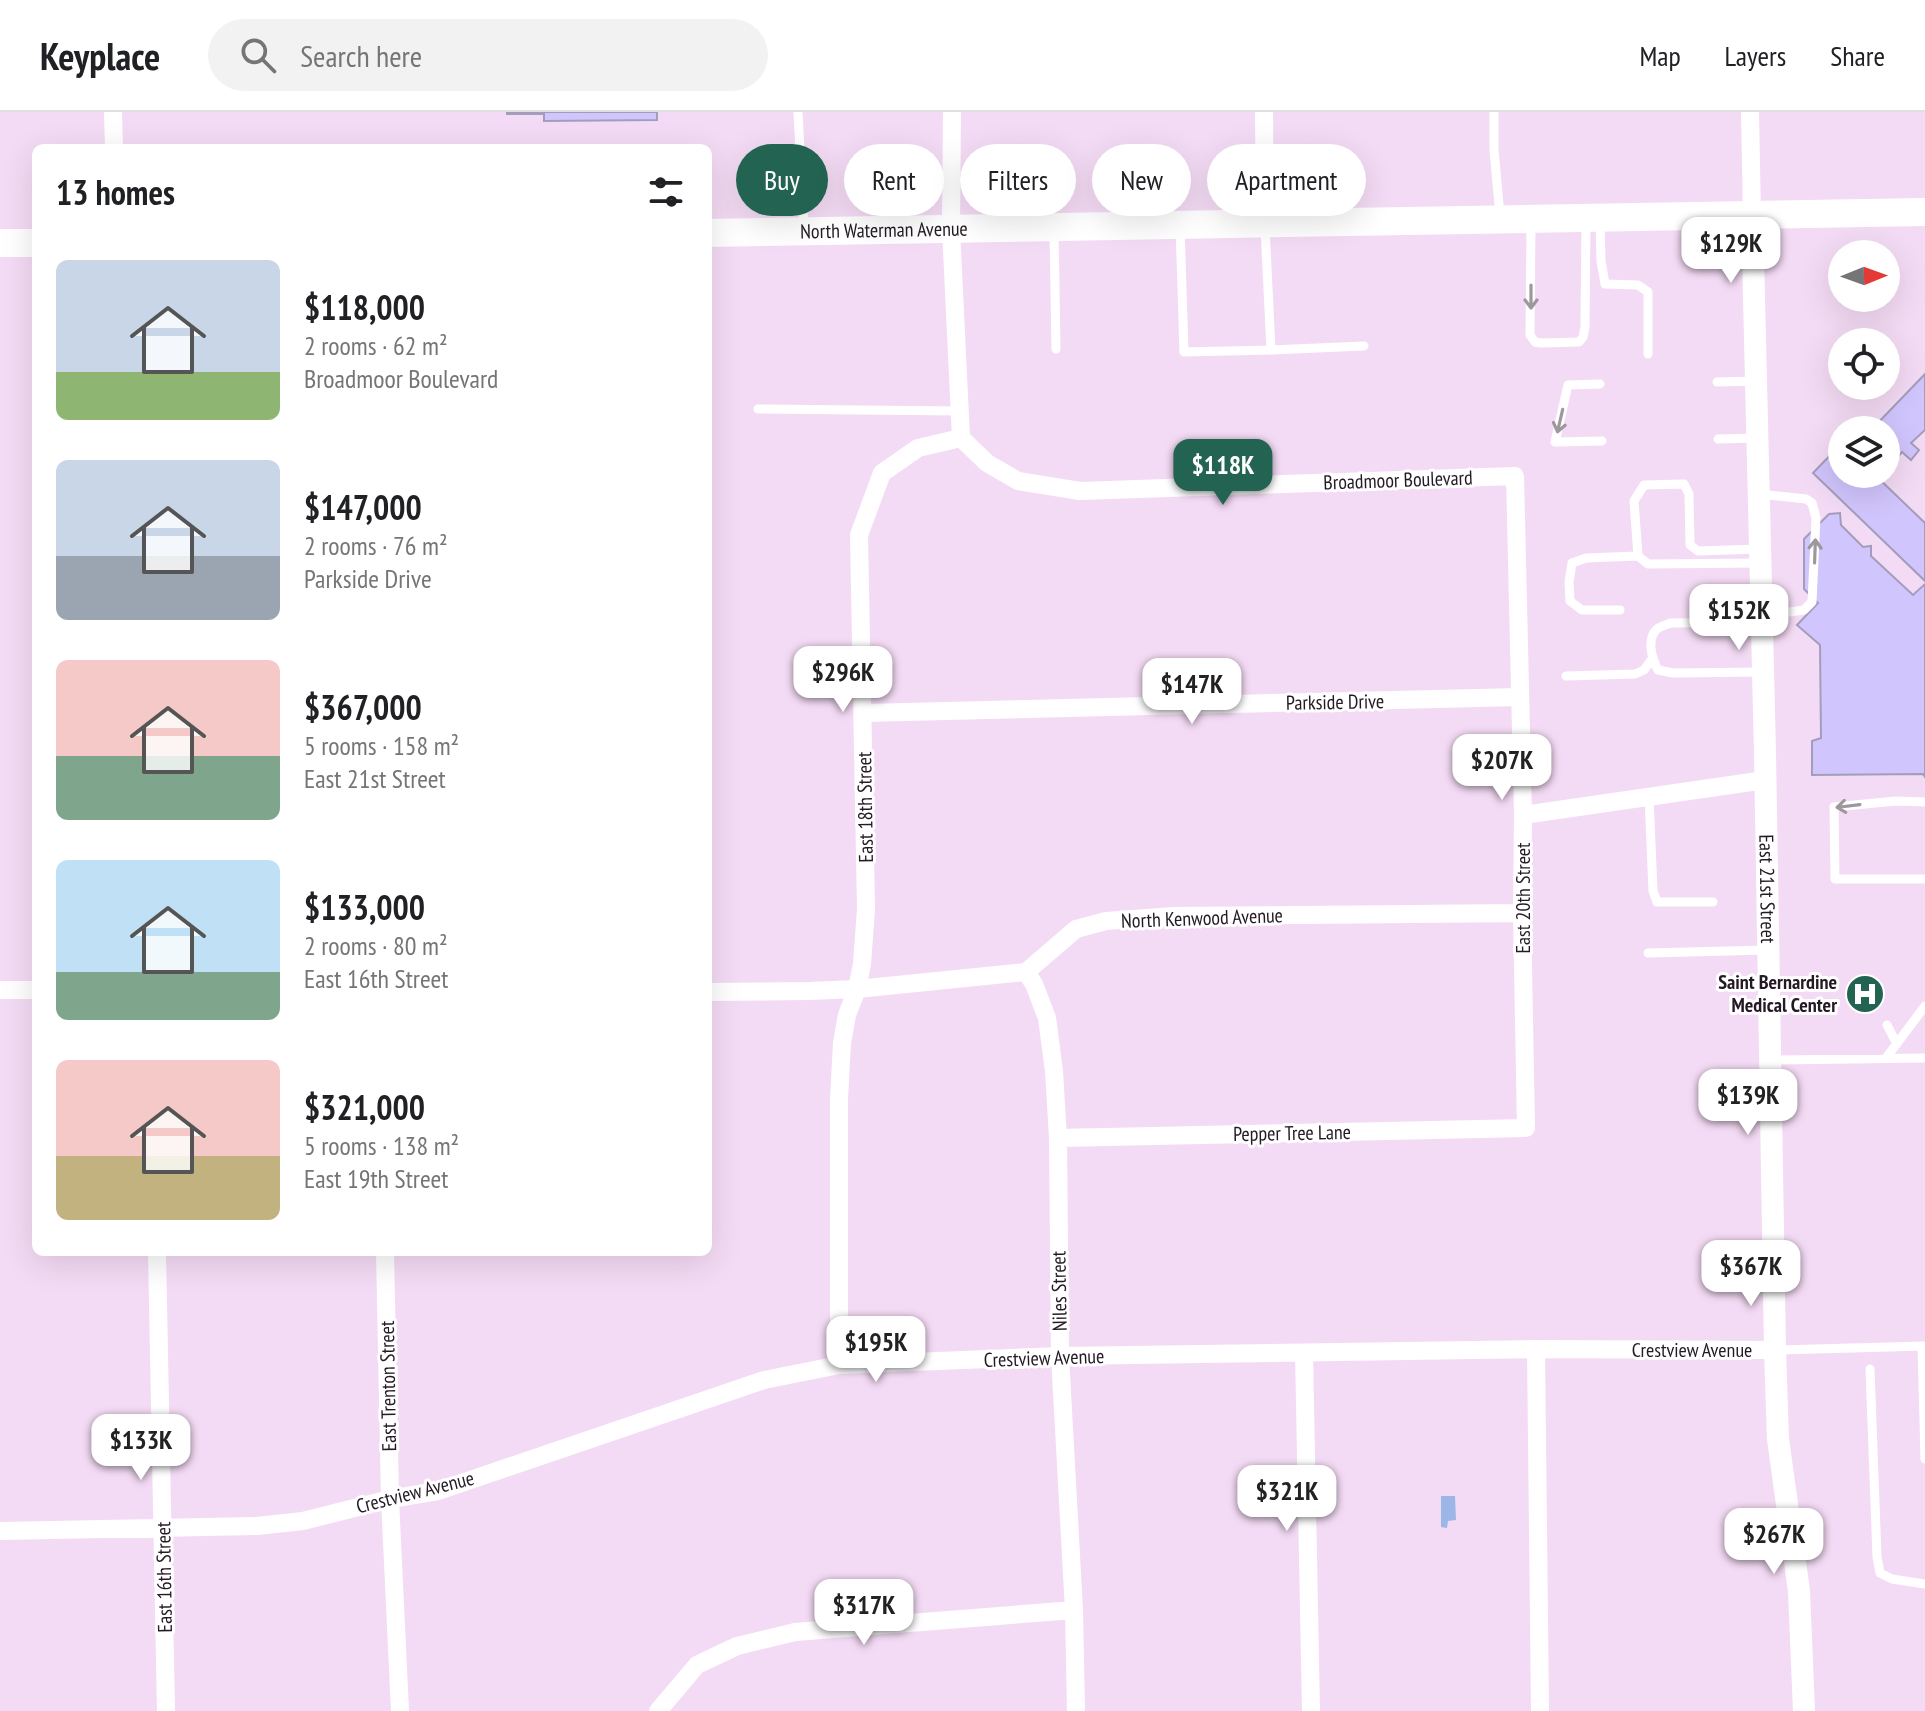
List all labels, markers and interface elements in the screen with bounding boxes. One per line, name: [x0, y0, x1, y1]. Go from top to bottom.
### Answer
search box: [208, 19, 768, 91]
text: Keyplace: [40, 31, 160, 80]
icon: search: [236, 33, 280, 77]
text: Search here: [300, 36, 422, 75]
text: Map: [1639, 37, 1681, 74]
text: Layers: [1725, 37, 1786, 74]
text: Share: [1830, 37, 1885, 74]
chip: Buy: [736, 144, 828, 216]
chip: Rent: [844, 144, 944, 216]
chip: Filters: [960, 144, 1076, 216]
chip: New: [1092, 144, 1191, 216]
chip: Apartment: [1207, 144, 1366, 216]
text: 13 homes: [56, 170, 175, 214]
icon: filters: [644, 170, 688, 214]
street label: North Waterman Avenue: [800, 216, 968, 244]
pin: $129K: [1675, 217, 1787, 285]
text: $129K: [1699, 226, 1763, 259]
north arrow: [1828, 240, 1900, 312]
map controls: [1828, 240, 1900, 488]
one-way arrow: [1523, 283, 1539, 310]
text: $118,000: [304, 285, 425, 329]
icon: home: [120, 292, 216, 388]
button: locate: [1828, 328, 1900, 400]
text: 2 rooms · 62 m²: [304, 329, 448, 362]
text: Broadmoor Boulevard: [304, 362, 498, 395]
one-way arrow: [1552, 407, 1567, 433]
button: layers: [1828, 416, 1900, 488]
pin: $118K: [1167, 439, 1279, 507]
text: $118K: [1191, 448, 1255, 481]
street label: Broadmoor Boulevard: [1323, 464, 1473, 496]
text: $147,000: [304, 485, 422, 529]
icon: home: [120, 492, 216, 588]
text: 2 rooms · 76 m²: [304, 529, 448, 562]
one-way arrow: [1808, 538, 1823, 565]
text: Parkside Drive: [304, 562, 432, 595]
pin: $152K: [1683, 584, 1795, 652]
text: $152K: [1707, 593, 1771, 626]
pin: $296K: [787, 646, 899, 714]
text: $296K: [811, 655, 875, 688]
pin: $147K: [1136, 658, 1248, 726]
text: $147K: [1160, 667, 1224, 700]
text: $367,000: [304, 685, 422, 729]
street label: Parkside Drive: [1286, 688, 1384, 716]
icon: home: [120, 692, 216, 788]
text: 5 rooms · 158 m²: [304, 729, 459, 762]
pin: $207K: [1446, 734, 1558, 802]
text: $207K: [1470, 743, 1534, 776]
street label: East 18th Street: [851, 751, 879, 863]
text: East 21st Street: [304, 762, 446, 795]
one-way arrow: [1835, 799, 1861, 814]
street label: East 21st Street: [1753, 834, 1781, 944]
street label: East 20th Street: [1510, 842, 1536, 954]
text: $133,000: [304, 885, 425, 929]
icon: home: [120, 892, 216, 988]
street label: North Kenwood Avenue: [1121, 902, 1283, 934]
text: 2 rooms · 80 m²: [304, 929, 448, 962]
text: East 16th Street: [304, 962, 448, 995]
place label: Saint Bernardine Medical Center: [1718, 969, 1837, 1018]
hospital icon: Saint Bernardine Medical Center: [1844, 973, 1886, 1015]
pin: $139K: [1692, 1069, 1804, 1137]
text: $139K: [1716, 1078, 1780, 1111]
text: $321,000: [304, 1085, 425, 1129]
icon: home: [120, 1092, 216, 1188]
street label: Pepper Tree Lane: [1233, 1119, 1351, 1147]
text: 5 rooms · 138 m²: [304, 1129, 459, 1162]
text: East 19th Street: [304, 1162, 448, 1195]
pin: $367K: [1695, 1240, 1807, 1308]
text: $367K: [1719, 1249, 1783, 1282]
street label: Niles Street: [1045, 1250, 1073, 1331]
pin: $195K: [820, 1316, 932, 1384]
street label: East Trenton Street: [374, 1320, 402, 1452]
text: $195K: [844, 1325, 908, 1358]
street label: Crestview Avenue: [1632, 1337, 1752, 1363]
street label: Crestview Avenue: [983, 1343, 1105, 1373]
pin: $133K: [85, 1414, 197, 1482]
text: $133K: [109, 1423, 173, 1456]
street label: Crestview Avenue: [353, 1465, 477, 1519]
pin: $321K: [1231, 1465, 1343, 1533]
text: $321K: [1255, 1474, 1319, 1507]
pin: $267K: [1718, 1508, 1830, 1576]
text: $267K: [1742, 1517, 1806, 1550]
street label: East 16th Street: [150, 1521, 178, 1633]
pin: $317K: [808, 1579, 920, 1647]
text: $317K: [832, 1588, 896, 1621]

